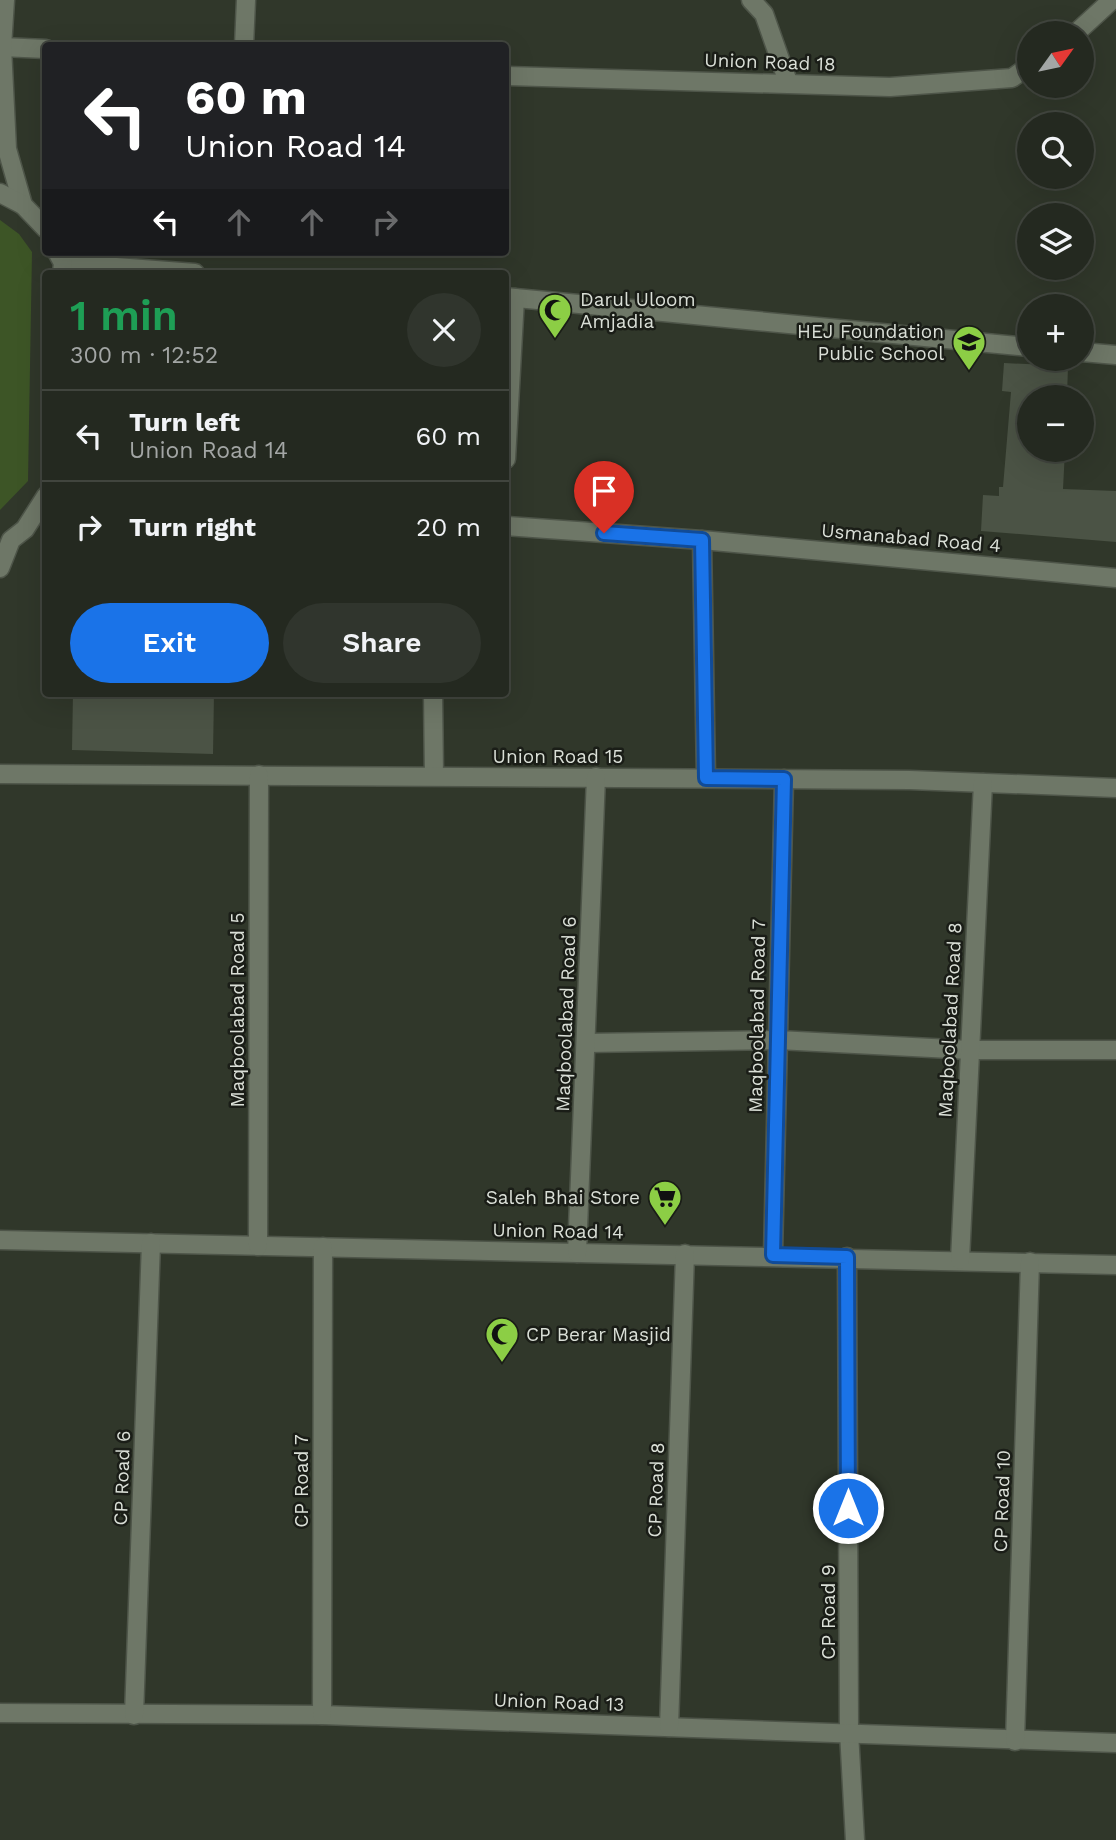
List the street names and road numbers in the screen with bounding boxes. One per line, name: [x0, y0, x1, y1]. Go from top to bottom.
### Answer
street label: Union Road 18: [704, 48, 836, 76]
street label: Usmanabad Road 4: [820, 519, 1002, 557]
street label: Union Road 15: [493, 745, 623, 768]
street label: Maqboolabad Road 5: [226, 912, 249, 1108]
street label: Maqboolabad Road 6: [551, 916, 581, 1112]
street label: Maqboolabad Road 7: [744, 919, 770, 1113]
street label: Maqboolabad Road 8: [933, 922, 967, 1118]
street label: Union Road 14: [492, 1218, 624, 1244]
street label: CP Road 6: [109, 1430, 135, 1526]
street label: CP Road 7: [290, 1434, 313, 1528]
street label: CP Road 8: [643, 1442, 669, 1538]
street label: CP Road 10: [989, 1449, 1015, 1553]
street label: CP Road 9: [817, 1564, 840, 1660]
street label: Union Road 13: [493, 1688, 625, 1716]

